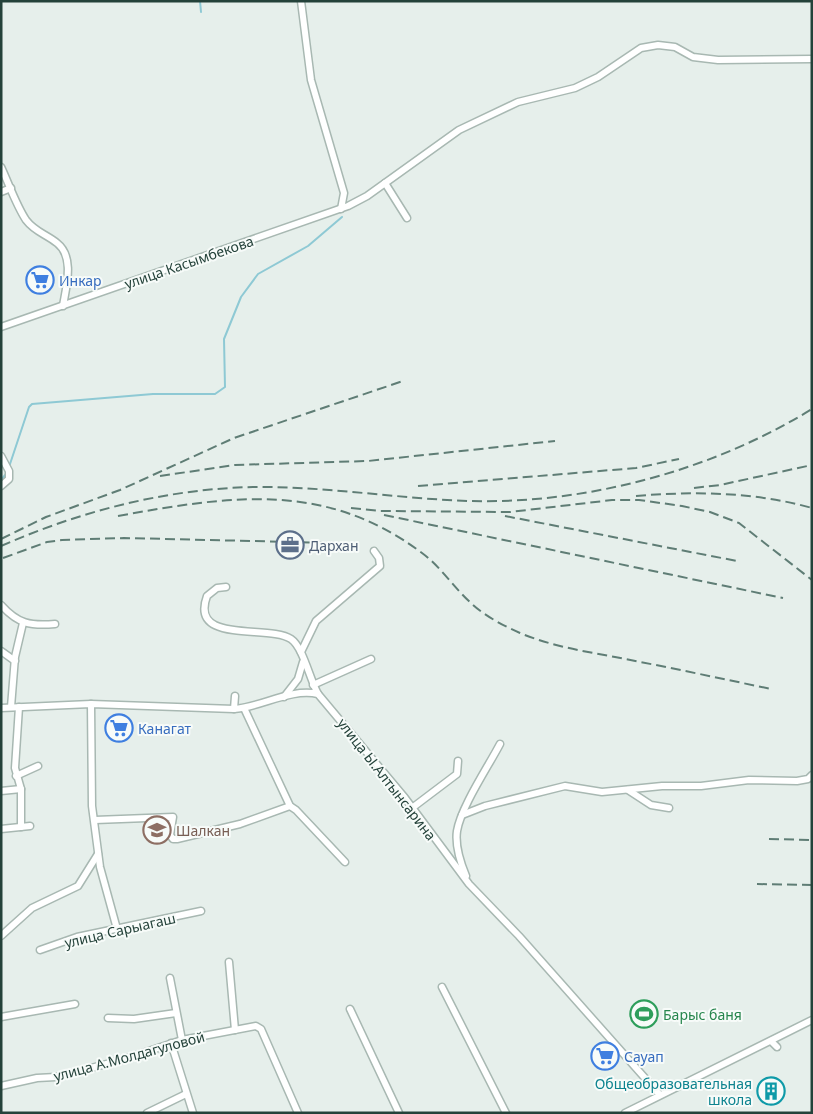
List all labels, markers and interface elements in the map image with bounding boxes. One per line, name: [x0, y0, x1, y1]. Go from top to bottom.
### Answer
street label: улица Касымбекова: [122, 231, 256, 293]
supermarket icon: Инкар: [25, 265, 55, 295]
place label: Инкар: [59, 271, 102, 290]
office icon: Дархан: [275, 530, 305, 560]
place label: Дархан: [309, 536, 358, 555]
supermarket icon: Канагат: [104, 713, 134, 743]
street label: улица Ы.Алтынсарина: [333, 714, 441, 844]
place label: Канагат: [138, 719, 192, 738]
school or university icon: Шалкан: [142, 815, 172, 845]
place label: Шалкан: [176, 821, 230, 840]
street label: улица Сарыагаш: [63, 908, 177, 952]
sports icon: Барыс баня: [629, 999, 659, 1029]
place label: Барыс баня: [663, 1005, 742, 1024]
street label: улица А.Молдагуловой: [51, 1027, 207, 1085]
supermarket icon: Сауап: [590, 1041, 620, 1071]
place label: Сауап: [624, 1047, 664, 1066]
place label: Общеобразовательная школа: [595, 1074, 752, 1109]
building icon: Общеобразовательная школа: [756, 1076, 786, 1106]

